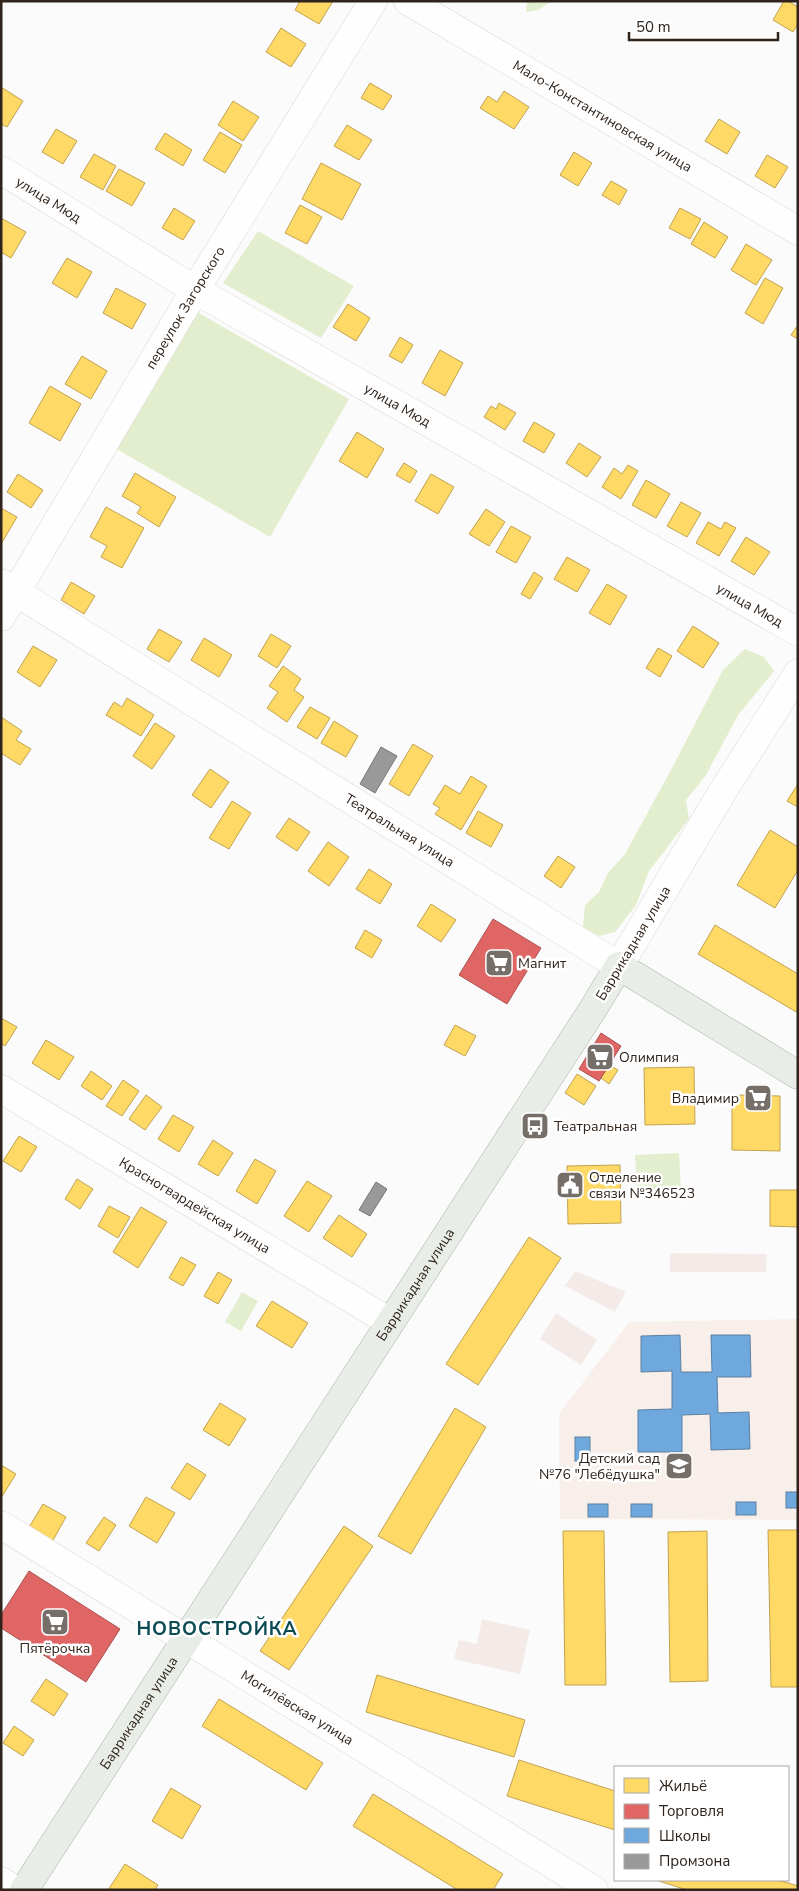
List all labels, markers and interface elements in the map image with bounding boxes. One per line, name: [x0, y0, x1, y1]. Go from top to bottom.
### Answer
scale bar: [629, 10, 778, 42]
text: 50 m: [636, 17, 671, 37]
street label: Мало-Константиновская улица: [509, 56, 696, 177]
street label: улица Мюд: [12, 172, 85, 227]
street label: переулок Загорского: [141, 243, 230, 373]
street label: улица Мюд: [361, 379, 434, 432]
street label: улица Мюд: [713, 579, 786, 632]
street label: Театральная улица: [341, 789, 458, 872]
street label: Баррикадная улица: [592, 882, 675, 1004]
supermarket icon: Магнит: [484, 948, 514, 978]
place label: Магнит: [518, 954, 567, 973]
supermarket icon: Олимпия: [585, 1042, 615, 1072]
place label: Олимпия: [619, 1048, 679, 1067]
supermarket icon: Владимир: [743, 1083, 773, 1113]
place label: Владимир: [672, 1089, 739, 1108]
bus stop icon: Театральная: [520, 1111, 550, 1141]
place label: Театральная: [554, 1117, 637, 1136]
street label: Красногвардейская улица: [115, 1153, 274, 1258]
place label: Отделение связи №346523: [589, 1168, 695, 1203]
public building icon: Отделение связи №346523: [555, 1170, 585, 1200]
street label: Баррикадная улица: [372, 1225, 459, 1345]
place label: Детский сад №76 "Лебёдушка": [539, 1449, 660, 1484]
school or university icon: Детский сад №76 "Лебёдушка": [664, 1451, 694, 1481]
supermarket icon: Пятёрочка: [40, 1607, 70, 1637]
district label: НОВОСТРОЙКА: [136, 1616, 298, 1642]
place label: Пятёрочка: [20, 1639, 90, 1658]
street label: Баррикадная улица: [95, 1653, 182, 1773]
street label: Могилёвская улица: [237, 1666, 357, 1750]
legend: [614, 1766, 789, 1881]
text: Жильё: [659, 1776, 707, 1796]
text: Торговля: [659, 1801, 724, 1821]
text: Школы: [659, 1826, 711, 1846]
text: Промзона: [659, 1851, 730, 1871]

